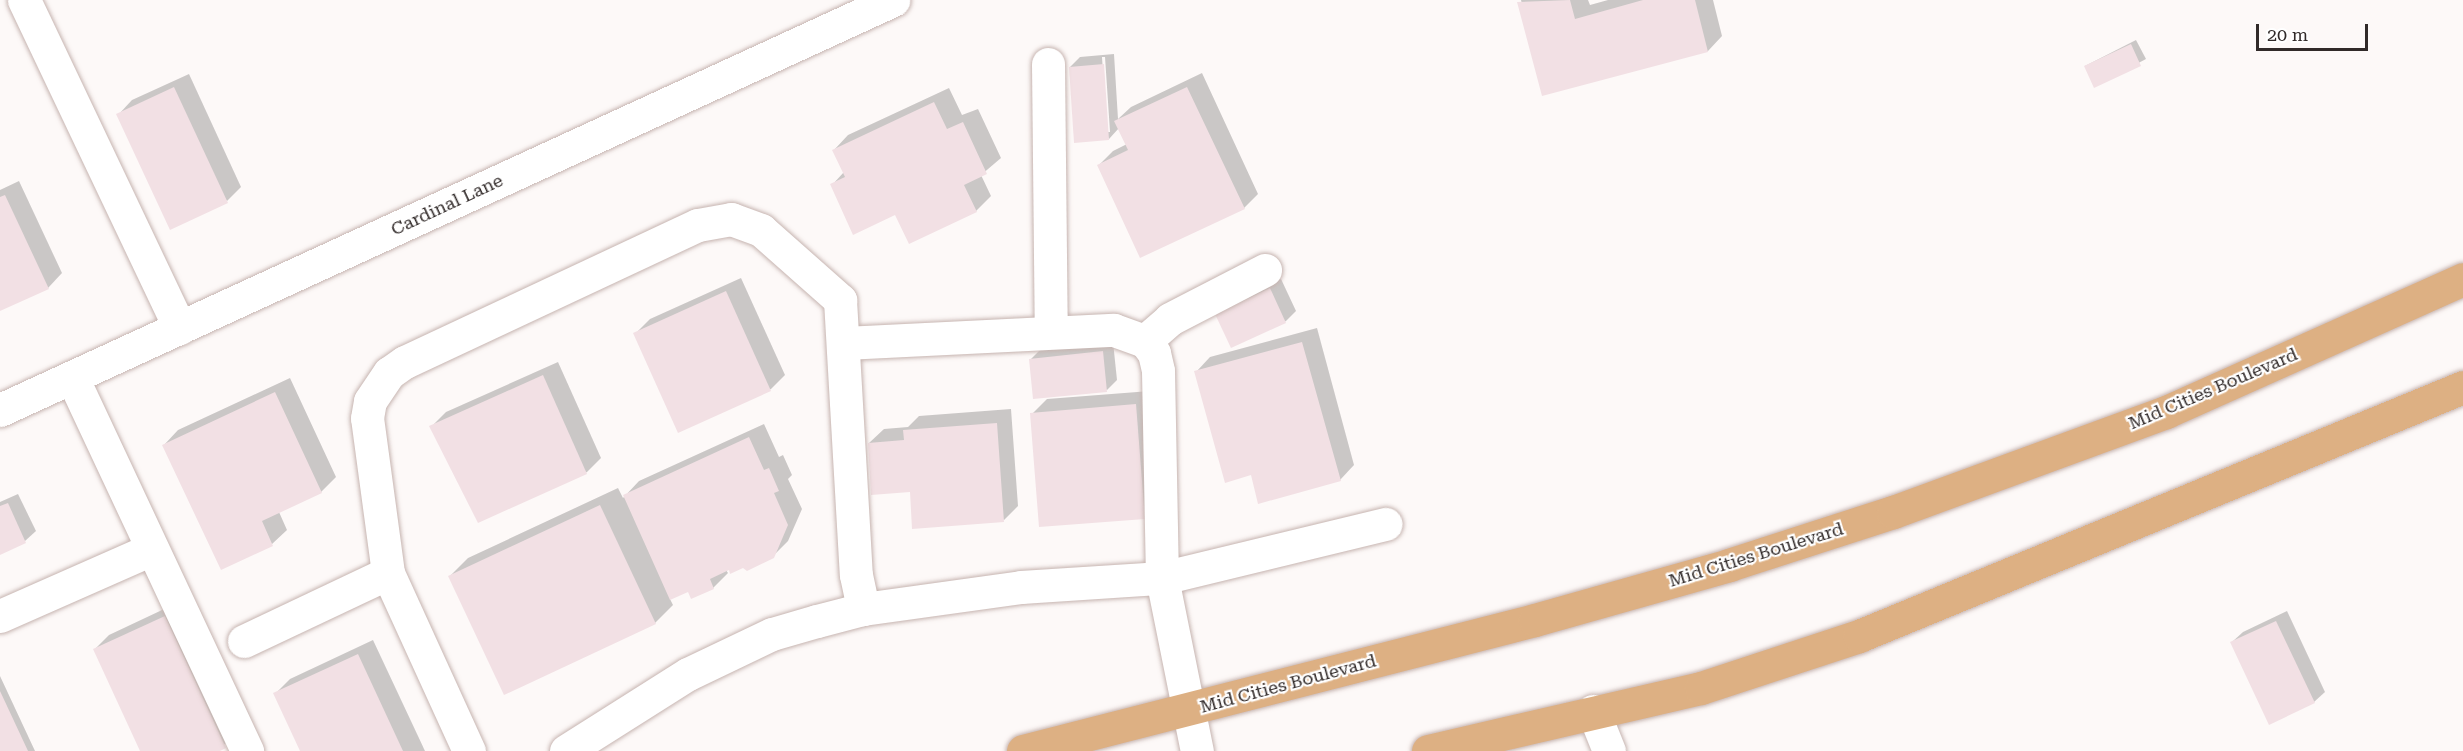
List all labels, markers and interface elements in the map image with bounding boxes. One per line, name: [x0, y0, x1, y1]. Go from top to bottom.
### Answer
scale bar: [2259, 12, 2372, 50]
text: 20 m: [2267, 24, 2308, 45]
street label: Cardinal Lane: [388, 170, 506, 240]
street label: Mid Cities Boulevard: [2125, 344, 2301, 434]
street label: Mid Cities Boulevard: [1666, 518, 1846, 592]
street label: Mid Cities Boulevard: [1198, 650, 1378, 718]

